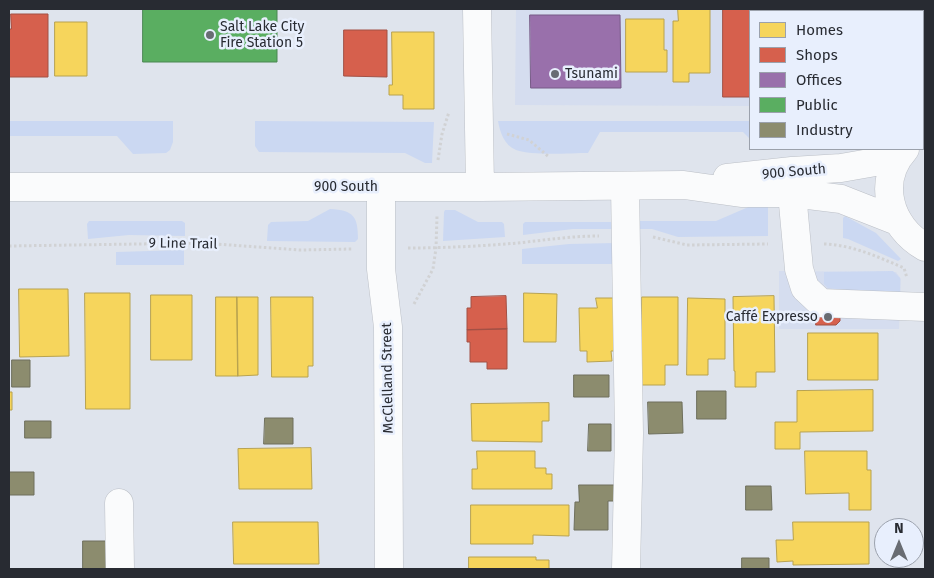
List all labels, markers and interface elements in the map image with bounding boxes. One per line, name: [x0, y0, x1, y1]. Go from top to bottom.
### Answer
legend: [749, 10, 924, 150]
place label: Salt Lake City Fire Station 5: [220, 19, 304, 52]
text: Homes: [796, 21, 843, 39]
marker: Salt Lake City Fire Station 5: [204, 29, 216, 41]
text: Shops: [796, 46, 838, 64]
place label: Tsunami: [565, 66, 618, 82]
marker: Tsunami: [549, 68, 561, 80]
text: Offices: [796, 71, 842, 89]
text: Public: [796, 96, 838, 114]
text: Industry: [796, 121, 853, 139]
street label: 900 South: [761, 161, 827, 183]
street label: 900 South: [314, 179, 378, 195]
street label: 9 Line Trail: [148, 235, 218, 253]
place label: Caffé Expresso: [726, 309, 818, 325]
marker: Caffé Expresso: [822, 311, 834, 323]
street label: McClelland Street: [379, 322, 397, 434]
north arrow: [874, 518, 924, 568]
text: N: [894, 520, 904, 537]

